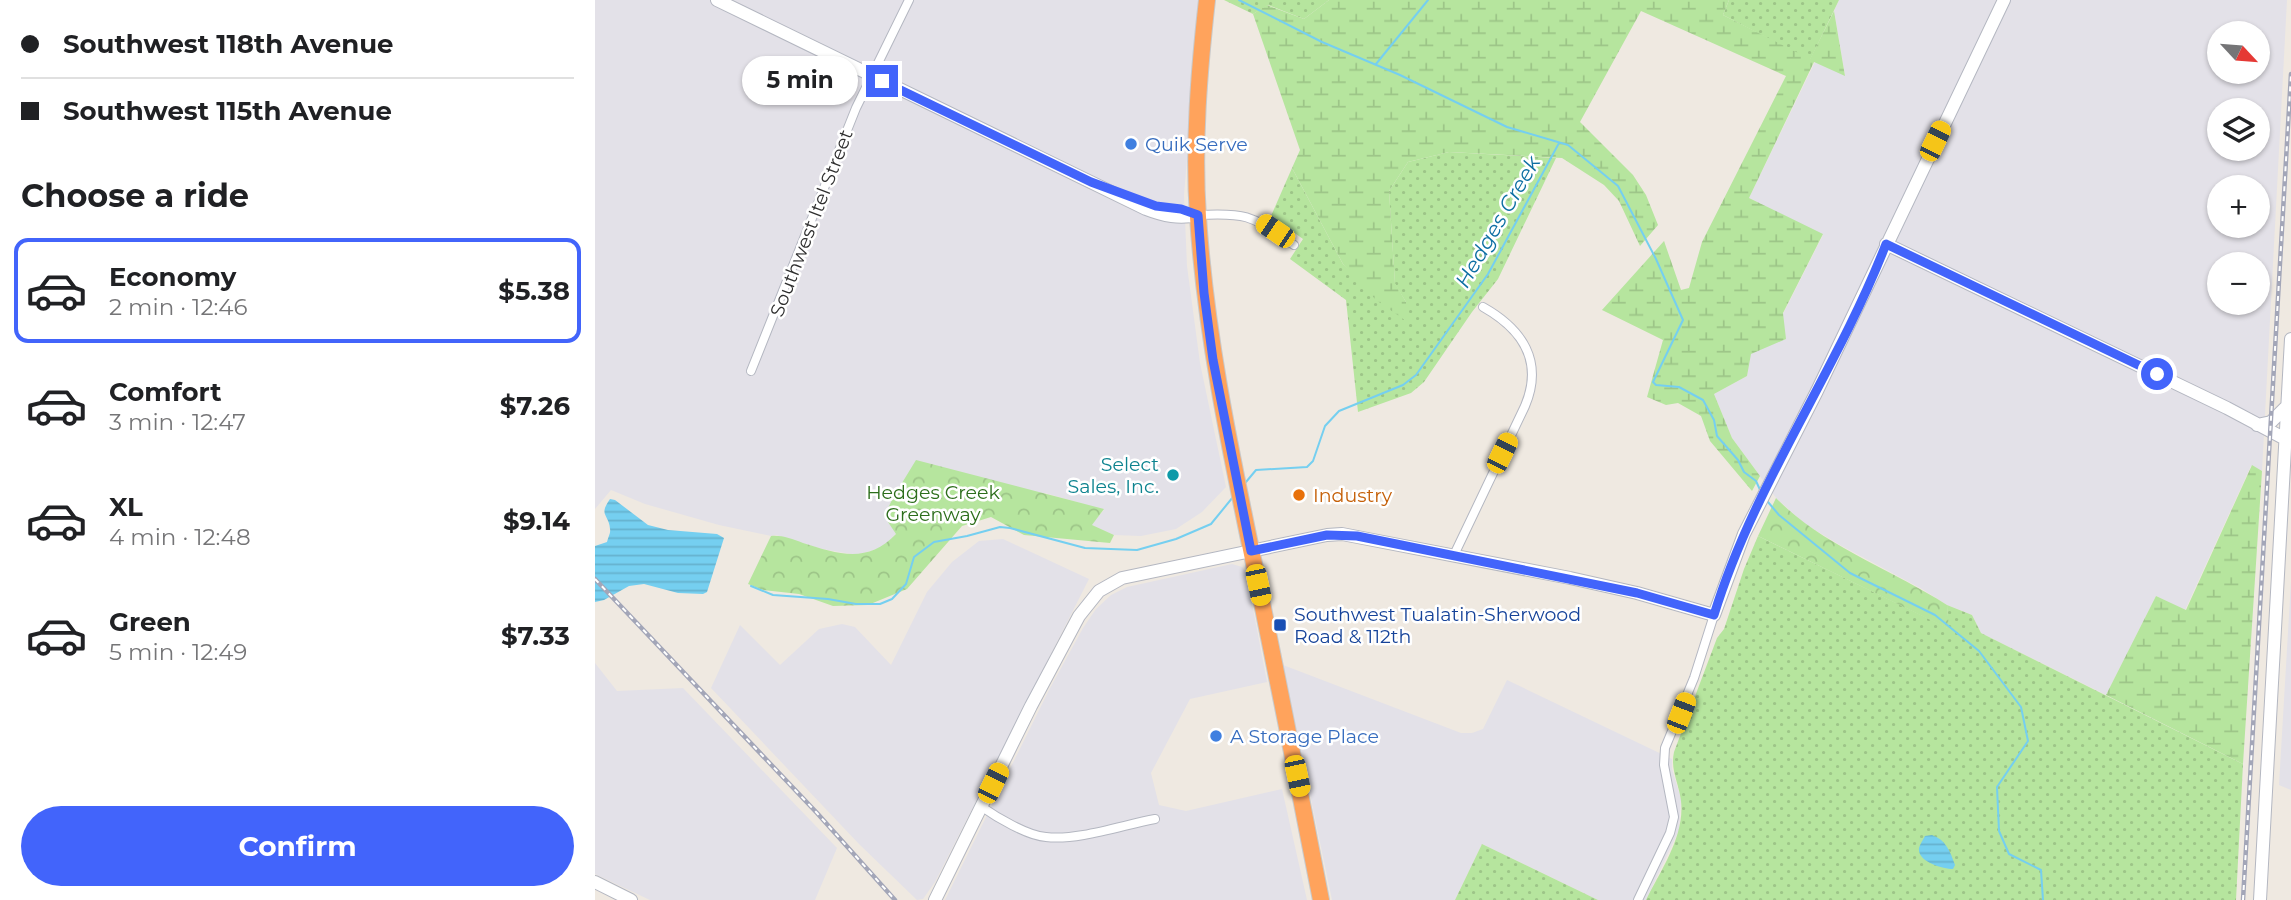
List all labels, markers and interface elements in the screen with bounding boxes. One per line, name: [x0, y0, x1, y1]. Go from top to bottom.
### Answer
north arrow: [2207, 21, 2270, 84]
map controls: [2207, 21, 2270, 315]
text: Southwest 118th Avenue: [63, 28, 394, 60]
callout: 5 min: [742, 56, 857, 106]
route end: [866, 65, 898, 97]
text: 5 min: [766, 66, 834, 94]
text: Southwest 115th Avenue: [63, 95, 392, 127]
button: layers: [2207, 98, 2270, 161]
car: [1917, 118, 1954, 164]
street label: Southwest Itel Street: [765, 126, 858, 320]
place label: Quik Serve: [1145, 133, 1248, 156]
marker: Quik Serve: [1123, 136, 1139, 152]
water label: Hedges Creek: [1450, 150, 1546, 292]
button: +: [2207, 175, 2270, 238]
text: Choose a ride: [21, 176, 249, 215]
car: [1252, 211, 1299, 251]
button: −: [2207, 252, 2270, 315]
icon: car: [25, 259, 88, 322]
text: Economy: [109, 261, 236, 293]
text: $5.38: [498, 275, 570, 307]
text: 2 min · 12:46: [109, 293, 248, 321]
route start: [2141, 358, 2173, 390]
icon: car: [25, 374, 88, 437]
text: Comfort: [109, 376, 221, 408]
text: $7.26: [500, 390, 570, 422]
text: 3 min · 12:47: [109, 408, 246, 436]
car: [1484, 430, 1521, 476]
place label: Select Sales, Inc.: [1068, 453, 1159, 498]
marker: Select Sales, Inc.: [1165, 467, 1181, 483]
park label: Hedges Creek Greenway: [866, 481, 1000, 526]
place label: Industry: [1313, 484, 1393, 507]
marker: Industry: [1291, 487, 1307, 503]
icon: car: [25, 489, 88, 552]
text: XL: [109, 491, 143, 523]
text: $9.14: [503, 505, 570, 537]
text: 4 min · 12:48: [109, 523, 251, 551]
car: [1244, 562, 1273, 608]
place label: Southwest Tualatin-Sherwood Road & 112th: [1294, 603, 1581, 648]
icon: car: [25, 604, 88, 667]
text: Green: [109, 606, 191, 638]
marker: Southwest Tualatin-Sherwood Road & 112th: [1272, 617, 1288, 633]
text: $7.33: [501, 620, 570, 652]
text: 5 min · 12:49: [109, 638, 247, 666]
car: [1664, 690, 1699, 736]
place label: A Storage Place: [1230, 725, 1379, 748]
marker: A Storage Place: [1208, 728, 1224, 744]
car: [1283, 753, 1312, 799]
car: [975, 760, 1012, 806]
button: Confirm: [21, 806, 574, 886]

